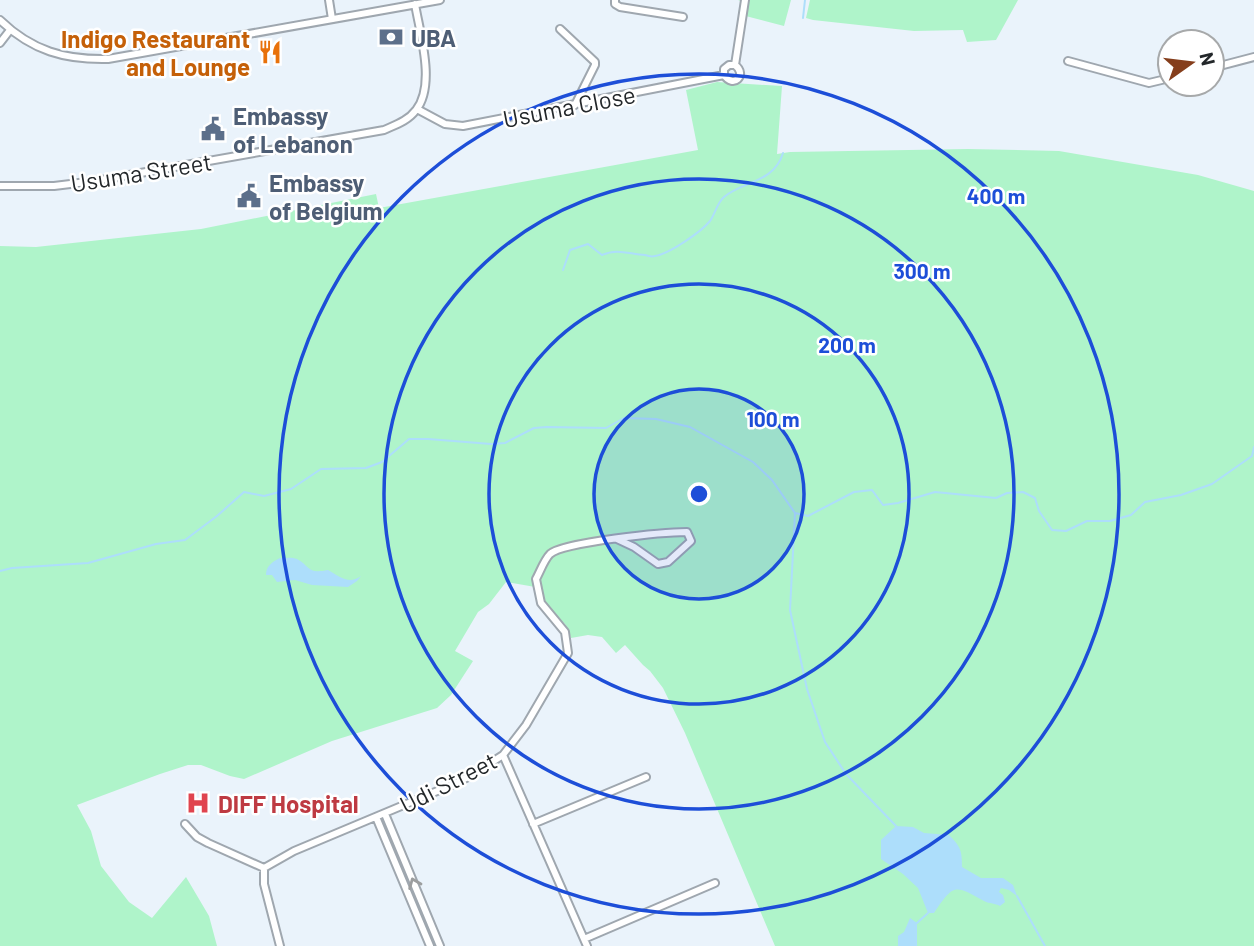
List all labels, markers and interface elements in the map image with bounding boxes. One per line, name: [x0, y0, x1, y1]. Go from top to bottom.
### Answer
bank icon: UBA: [377, 23, 405, 51]
place label: UBA: [411, 23, 456, 52]
place label: Indigo Restaurant and Lounge: [61, 24, 250, 81]
north arrow: [1156, 28, 1226, 98]
restaurant icon: Indigo Restaurant and Lounge: [256, 38, 284, 66]
text: N: [1195, 50, 1221, 68]
street label: Usuma Close: [500, 79, 638, 133]
place label: Embassy of Lebanon: [233, 101, 353, 158]
public building icon: Embassy of Lebanon: [199, 115, 227, 143]
street label: Usuma Street: [68, 147, 214, 197]
place label: Embassy of Belgium: [269, 168, 383, 225]
public building icon: Embassy of Belgium: [235, 182, 263, 210]
text: 400 m: [967, 183, 1025, 208]
text: 300 m: [893, 258, 951, 283]
text: 200 m: [818, 332, 876, 357]
text: 100 m: [746, 406, 800, 431]
centre of rings: [687, 482, 711, 506]
street label: Udi Street: [395, 745, 501, 819]
hospital icon: DIFF Hospital: [184, 789, 212, 817]
place label: DIFF Hospital: [218, 789, 359, 818]
one-way arrow: [408, 878, 422, 890]

